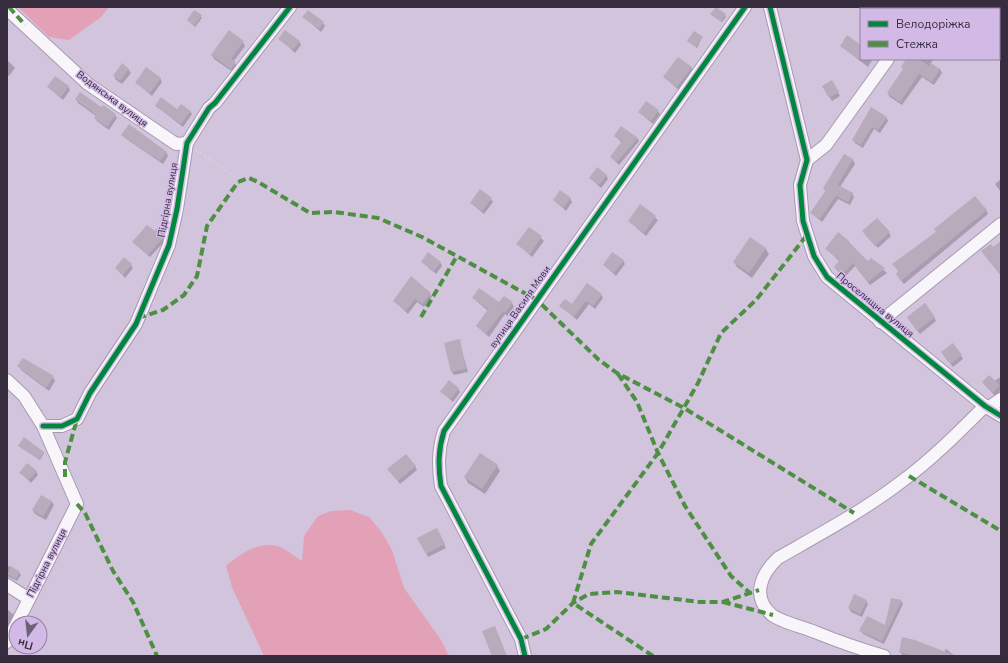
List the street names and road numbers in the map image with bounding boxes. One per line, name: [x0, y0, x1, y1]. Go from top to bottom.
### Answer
street label: Водянська вулиця: [73, 67, 151, 131]
street label: Підгірна вулиця: [155, 161, 181, 239]
street label: вулиця Василя Мови: [486, 263, 554, 351]
street label: Проселищна вулиця: [833, 269, 917, 341]
street label: Підгірна вулиця: [24, 526, 70, 600]

